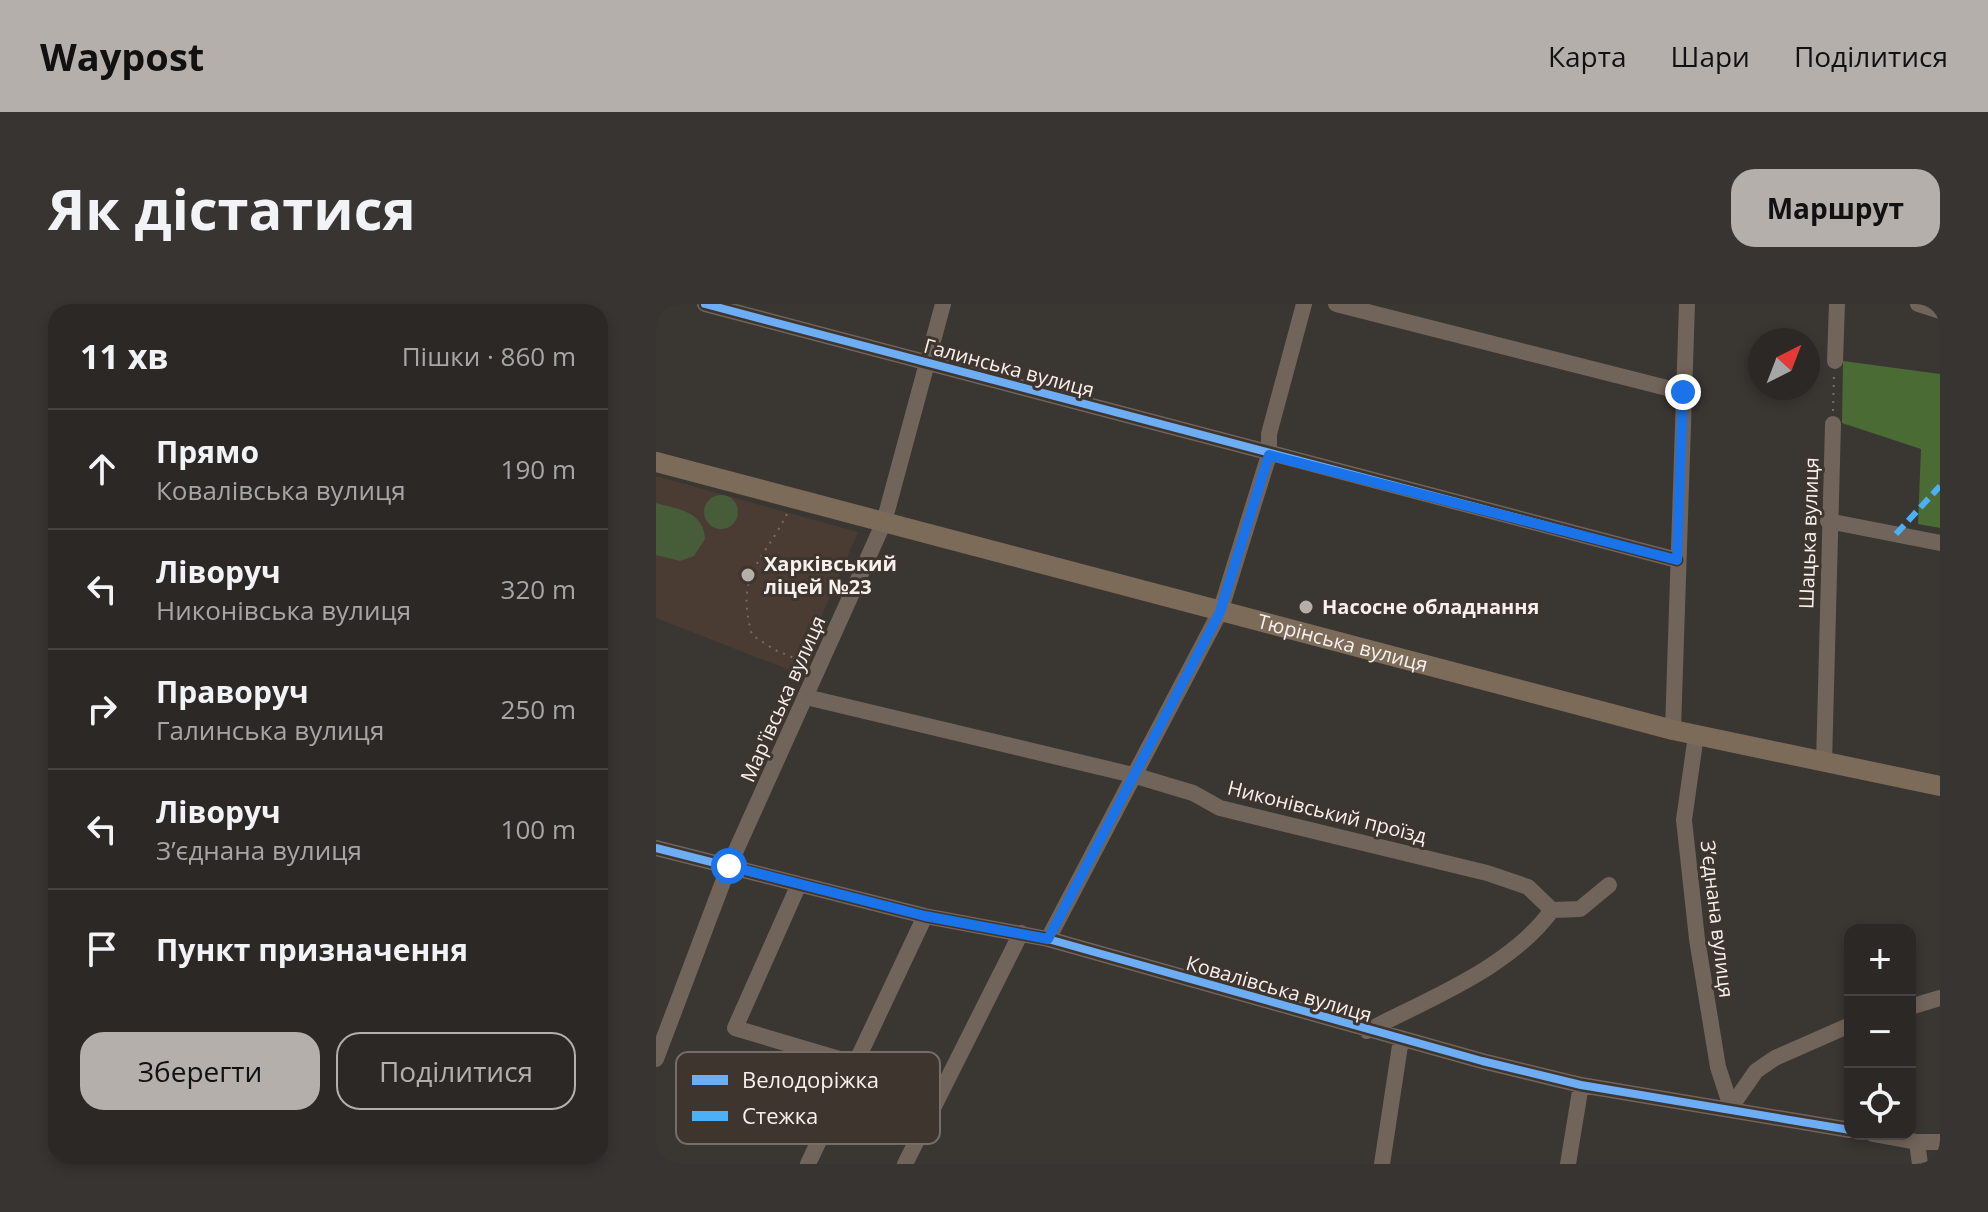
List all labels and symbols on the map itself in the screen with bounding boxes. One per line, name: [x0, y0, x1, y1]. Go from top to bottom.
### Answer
north arrow: [1748, 328, 1820, 400]
street label: Галинська вулиця: [921, 332, 1097, 403]
route end: [1665, 374, 1701, 410]
street label: Шацька вулиця: [1792, 457, 1825, 609]
place label: Харківський ліцей №23: [764, 550, 897, 600]
marker: Харківський ліцей №23: [739, 566, 757, 584]
place label: Насосне обладнання: [1322, 593, 1539, 620]
marker: Насосне обладнання: [1297, 598, 1315, 616]
street label: Тюрінська вулиця: [1255, 607, 1431, 678]
street label: Мар'ївська вулиця: [734, 611, 831, 786]
street label: Никонівський проїзд: [1225, 774, 1430, 849]
street label: З’єднана вулиця: [1694, 839, 1741, 999]
route start: [711, 848, 747, 884]
street label: Ковалівська вулиця: [1183, 949, 1375, 1028]
legend: [676, 1052, 940, 1144]
text: Велодоріжка: [742, 1064, 879, 1094]
text: Стежка: [742, 1100, 818, 1130]

